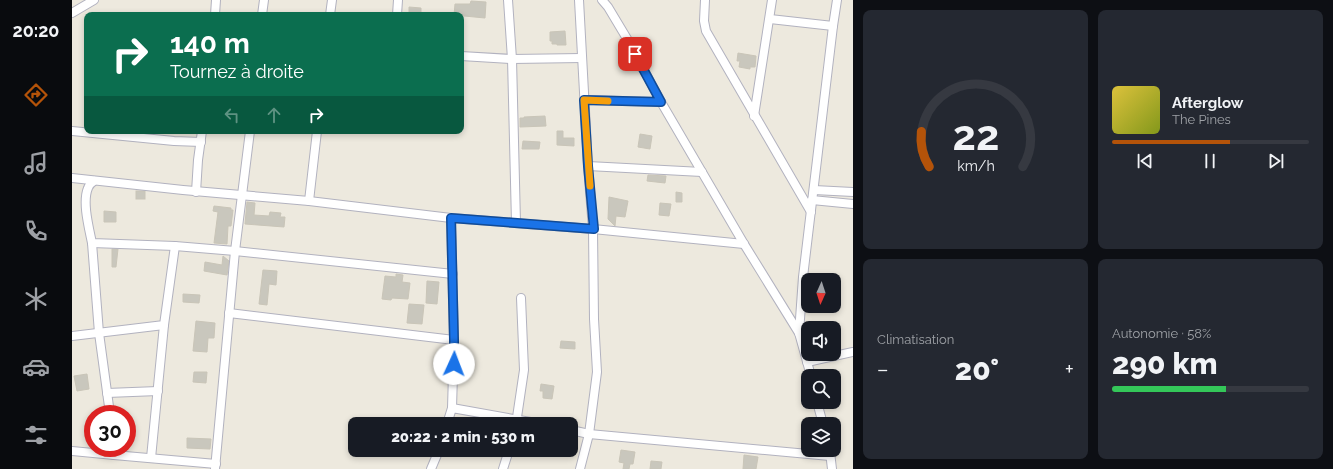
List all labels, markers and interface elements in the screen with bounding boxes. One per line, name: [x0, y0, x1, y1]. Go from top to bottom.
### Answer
text: 20:20: [13, 20, 59, 41]
text: 140 m: [170, 27, 250, 60]
icon: right: [104, 28, 156, 80]
pin: [618, 37, 652, 71]
icon: arrive: [624, 43, 646, 65]
text: Tournez à droite: [170, 61, 304, 82]
icon: directions: [22, 81, 50, 109]
text: Afterglow: [1172, 94, 1243, 112]
icon: left: [221, 104, 243, 126]
icon: ahead: [263, 104, 285, 126]
icon: right: [305, 104, 327, 126]
text: 22: [952, 111, 999, 160]
text: The Pines: [1172, 112, 1231, 127]
icon: music: [22, 149, 50, 177]
icon: previous: [1134, 150, 1156, 172]
icon: pause: [1199, 150, 1221, 172]
icon: next: [1265, 150, 1287, 172]
text: km/h: [957, 158, 994, 174]
icon: phone: [22, 217, 50, 245]
north arrow: [801, 273, 841, 313]
map controls: [801, 273, 841, 457]
icon: climate: [22, 285, 50, 313]
button: sound: [801, 321, 841, 361]
text: Autonomie · 58%: [1112, 326, 1211, 341]
text: Climatisation: [877, 332, 954, 347]
position arrow: [433, 343, 475, 385]
text: 290 km: [1112, 346, 1218, 381]
text: 20°: [955, 352, 999, 387]
icon: car: [22, 353, 50, 381]
text: −: [877, 356, 889, 382]
text: +: [1065, 356, 1074, 382]
button: search: [801, 369, 841, 409]
speed limit sign: 30: [84, 405, 136, 457]
button: layers: [801, 417, 841, 457]
icon: filters: [22, 421, 50, 449]
text: 20:22 · 2 min · 530 m: [391, 428, 535, 446]

